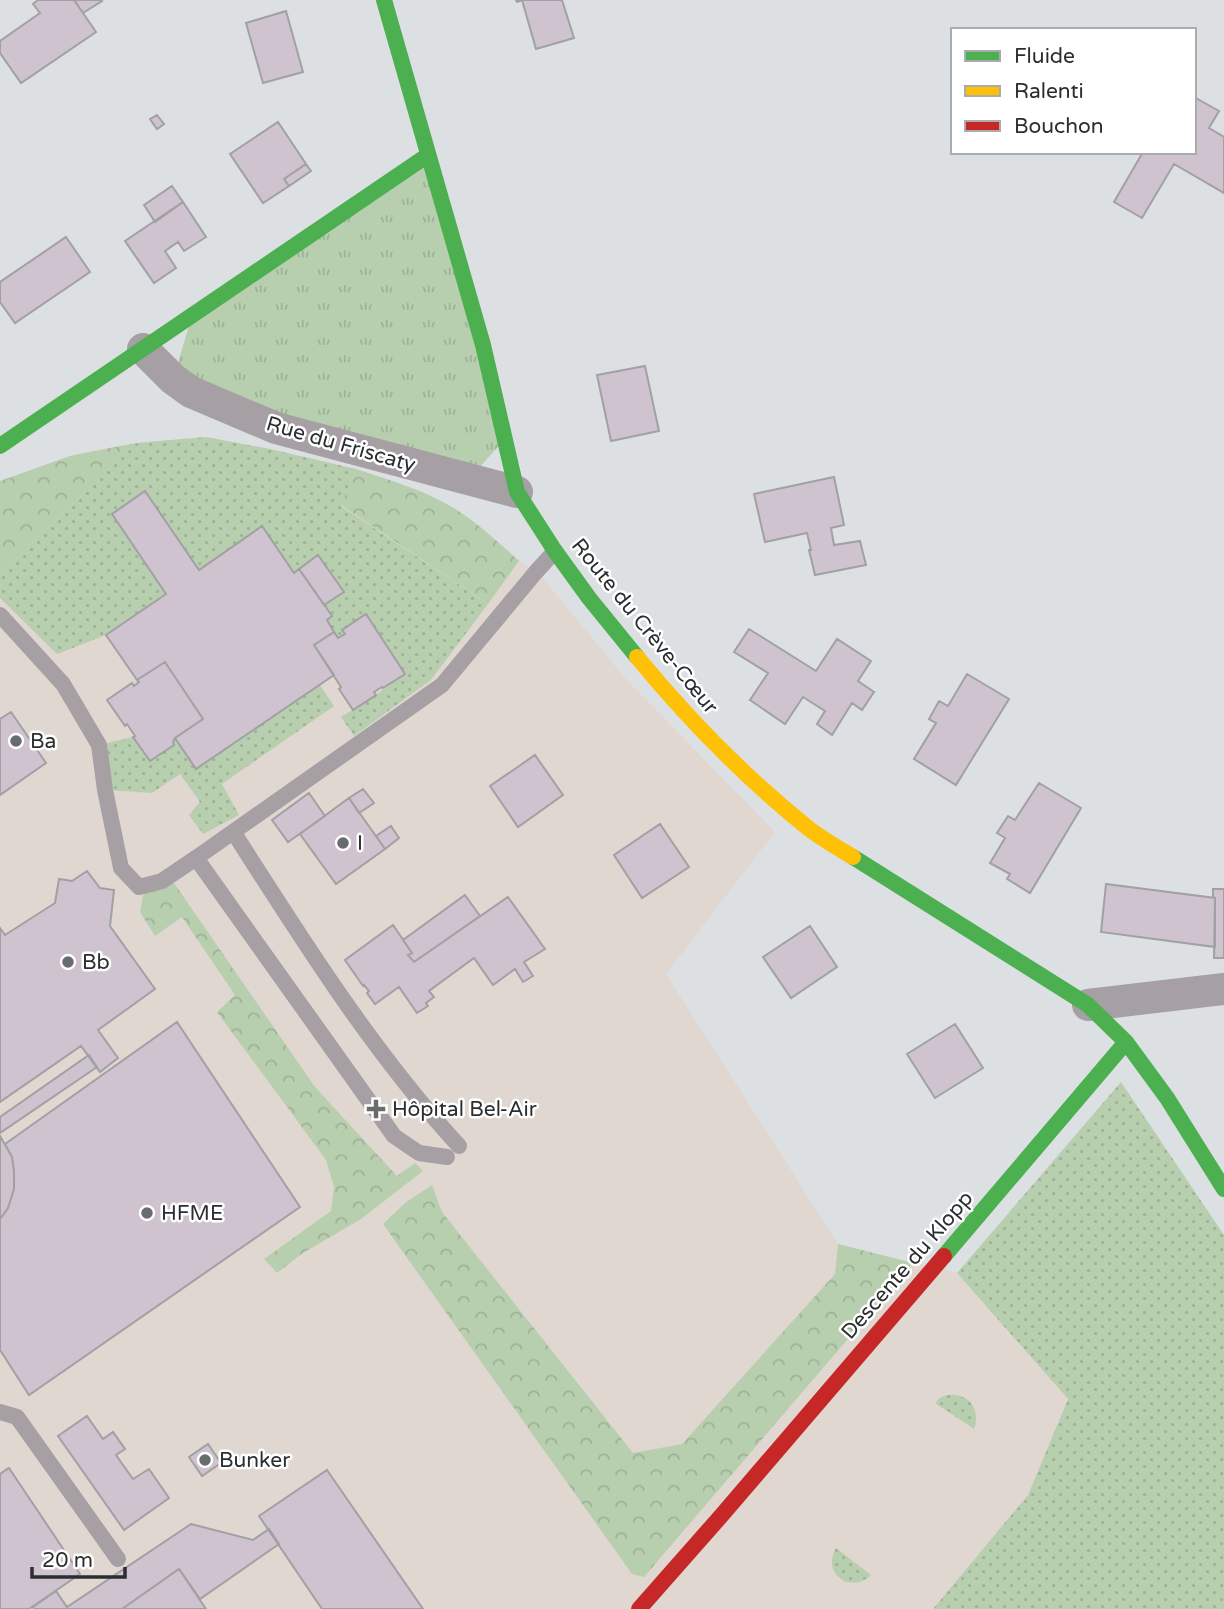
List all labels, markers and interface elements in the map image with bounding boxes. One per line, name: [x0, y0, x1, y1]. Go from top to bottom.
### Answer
legend: [951, 28, 1196, 154]
text: Fluide: [1014, 44, 1075, 69]
text: Ralenti: [1014, 79, 1084, 104]
text: Bouchon: [1014, 114, 1104, 139]
street label: Rue du Friscaty: [263, 411, 418, 478]
street label: Route du Crève-Cœur: [566, 534, 723, 719]
place label: Ba: [30, 729, 56, 754]
marker: Ba: [8, 733, 24, 749]
place label: I: [357, 831, 363, 856]
marker: I: [335, 835, 351, 851]
place label: Bb: [82, 950, 110, 975]
marker: Bb: [60, 954, 76, 970]
place label: Hôpital Bel-Air: [392, 1097, 537, 1122]
marker: Hôpital Bel-Air: [366, 1099, 386, 1119]
street label: Descente du Klopp: [836, 1186, 979, 1345]
place label: HFME: [161, 1201, 223, 1226]
marker: HFME: [139, 1205, 155, 1221]
place label: Bunker: [219, 1448, 290, 1473]
marker: Bunker: [197, 1452, 213, 1468]
scale bar: [32, 1536, 124, 1580]
text: 20 m: [42, 1548, 93, 1573]

